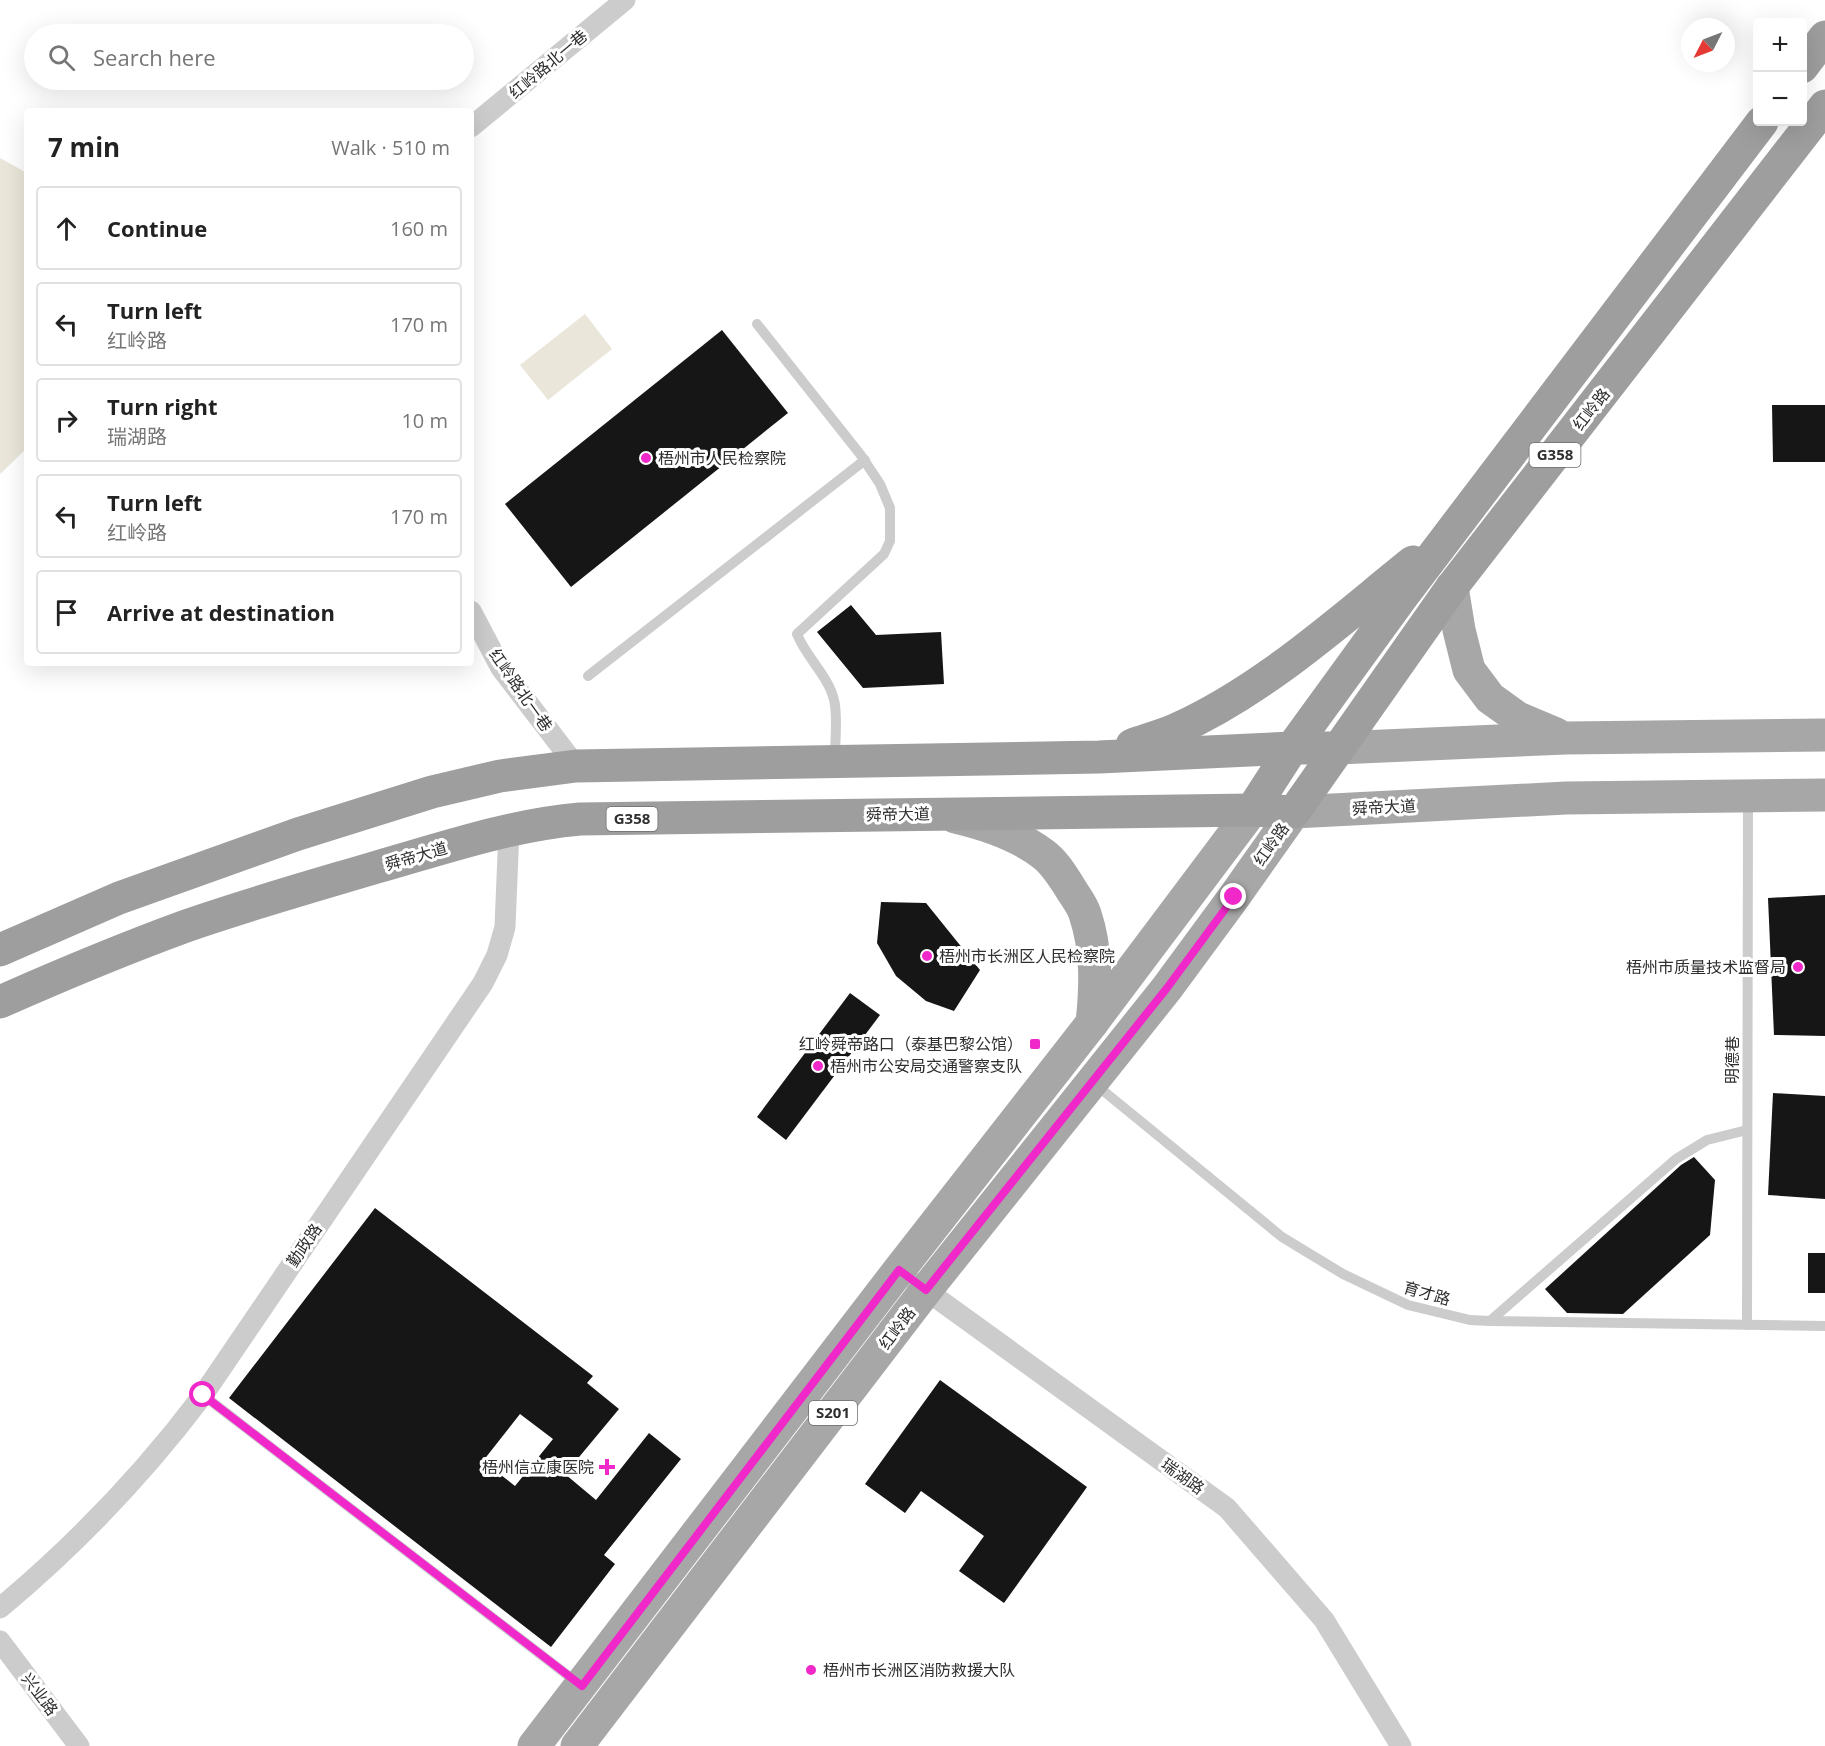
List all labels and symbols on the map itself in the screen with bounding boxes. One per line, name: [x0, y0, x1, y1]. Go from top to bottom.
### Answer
north arrow: [1681, 18, 1735, 72]
street label: 红岭路北一巷: [504, 25, 592, 103]
street label: 红岭路: [1568, 383, 1614, 435]
road number: G358: [1530, 443, 1580, 467]
place label: 梧州市人民检察院: [658, 447, 786, 469]
marker: 梧州市人民检察院: [639, 451, 653, 465]
street label: 红岭路北一巷: [484, 644, 558, 736]
street label: 舜帝大道: [1351, 794, 1417, 820]
street label: 舜帝大道: [866, 802, 930, 826]
road number: G358: [606, 807, 658, 831]
street label: 红岭路: [1248, 818, 1294, 870]
street label: 舜帝大道: [382, 837, 450, 875]
route end: [1220, 883, 1246, 909]
place label: 梧州市长洲区人民检察院: [939, 945, 1115, 967]
marker: 梧州市长洲区人民检察院: [920, 949, 934, 963]
place label: 梧州市质量技术监督局: [1626, 956, 1786, 978]
marker: 梧州市质量技术监督局: [1791, 960, 1805, 974]
place label: 红岭舜帝路口（泰基巴黎公馆）: [799, 1033, 1023, 1055]
street label: 明德巷: [1721, 1036, 1743, 1084]
marker: 红岭舜帝路口（泰基巴黎公馆）: [1028, 1037, 1042, 1051]
place label: 梧州市公安局交通警察支队: [830, 1055, 1022, 1077]
marker: 梧州市公安局交通警察支队: [811, 1059, 825, 1073]
street label: 勤政路: [281, 1219, 327, 1271]
street label: 育才路: [1401, 1276, 1453, 1310]
street label: 红岭路: [874, 1302, 920, 1354]
route start: [189, 1381, 215, 1407]
road number: S201: [809, 1401, 857, 1425]
street label: 瑞湖路: [1157, 1453, 1209, 1499]
place label: 梧州信立康医院: [482, 1456, 594, 1478]
marker: 梧州信立康医院: [598, 1458, 616, 1476]
place label: 梧州市长洲区消防救援大队: [823, 1659, 1015, 1681]
marker: 梧州市长洲区消防救援大队: [804, 1663, 818, 1677]
street label: 兴业路: [17, 1668, 63, 1720]

